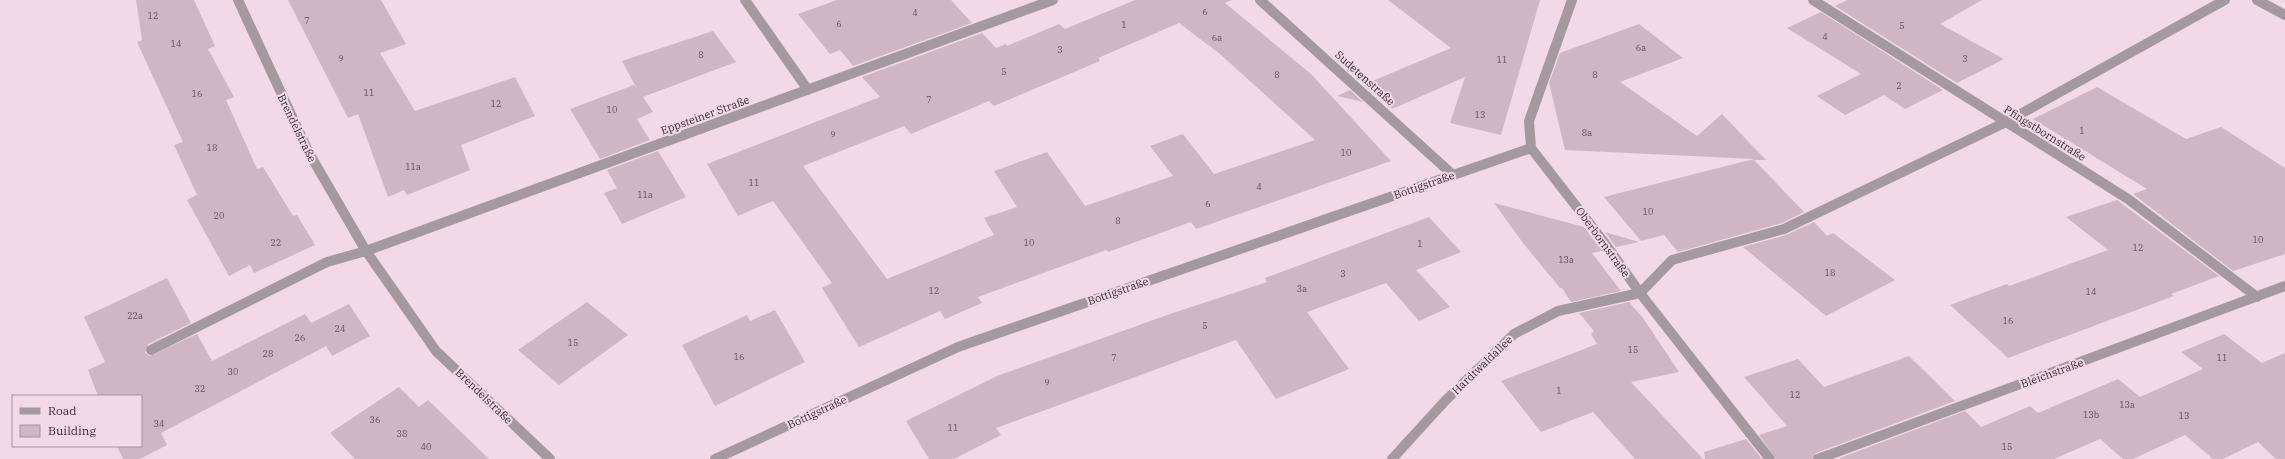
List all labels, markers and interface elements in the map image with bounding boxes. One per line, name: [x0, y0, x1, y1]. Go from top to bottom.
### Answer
house number: 6: [1202, 6, 1208, 17]
house number: 4: [912, 7, 918, 18]
house number: 12: [148, 10, 158, 21]
house number: 7: [304, 15, 310, 26]
house number: 6: [836, 18, 842, 29]
house number: 1: [1121, 19, 1127, 30]
house number: 5: [1899, 20, 1905, 31]
house number: 4: [1822, 31, 1828, 42]
house number: 6a: [1212, 32, 1222, 43]
house number: 14: [171, 38, 181, 49]
house number: 6a: [1636, 42, 1646, 53]
house number: 3: [1057, 44, 1063, 55]
street label: Sudetenstraße: [1332, 47, 1398, 109]
house number: 8: [698, 49, 704, 60]
house number: 9: [338, 53, 344, 64]
house number: 3: [1962, 53, 1968, 64]
house number: 11: [1497, 54, 1507, 65]
house number: 5: [1001, 66, 1007, 77]
house number: 8: [1274, 69, 1280, 80]
house number: 8: [1592, 69, 1598, 80]
house number: 2: [1896, 80, 1902, 91]
house number: 11: [364, 87, 374, 98]
house number: 16: [192, 88, 202, 99]
street label: Brendelstraße: [274, 92, 320, 164]
street label: Eppsteiner Straße: [659, 92, 751, 138]
house number: 7: [926, 94, 932, 105]
house number: 12: [491, 98, 501, 109]
street label: Pfingstbornstraße: [2002, 102, 2089, 164]
house number: 10: [607, 104, 617, 115]
house number: 13: [1475, 109, 1485, 120]
house number: 1: [2079, 125, 2085, 136]
house number: 8a: [1582, 127, 1592, 138]
house number: 9: [830, 129, 836, 140]
house number: 18: [207, 142, 217, 153]
house number: 10: [1341, 147, 1351, 158]
house number: 11a: [405, 161, 421, 172]
street label: Bottigstraße: [1392, 168, 1456, 202]
house number: 11: [749, 177, 759, 188]
house number: 4: [1256, 181, 1262, 192]
house number: 11a: [637, 189, 653, 200]
house number: 6: [1205, 198, 1211, 209]
street label: Oberbornstraße: [1573, 204, 1633, 280]
house number: 10: [1643, 206, 1653, 217]
house number: 20: [214, 210, 224, 221]
house number: 8: [1115, 215, 1121, 226]
house number: 10: [2253, 234, 2263, 245]
house number: 22: [271, 237, 281, 248]
house number: 10: [1024, 237, 1034, 248]
house number: 1: [1417, 238, 1423, 249]
house number: 12: [2133, 242, 2143, 253]
house number: 13a: [1558, 254, 1574, 265]
house number: 18: [1825, 267, 1835, 278]
house number: 3: [1340, 268, 1346, 279]
street label: Bottigstraße: [1086, 274, 1150, 308]
house number: 3a: [1297, 283, 1307, 294]
house number: 12: [929, 285, 939, 296]
house number: 14: [2086, 286, 2096, 297]
house number: 22a: [127, 310, 143, 321]
house number: 16: [2003, 315, 2013, 326]
house number: 5: [1202, 320, 1208, 331]
house number: 24: [335, 323, 345, 334]
house number: 26: [295, 332, 305, 343]
street label: Hardtwaldallee: [1449, 332, 1515, 397]
house number: 15: [568, 337, 578, 348]
house number: 15: [1628, 344, 1638, 355]
house number: 28: [263, 348, 273, 359]
house number: 16: [734, 351, 744, 362]
house number: 7: [1111, 352, 1117, 363]
house number: 11: [2217, 352, 2227, 363]
street label: Bleichstraße: [2019, 355, 2085, 391]
street label: Brendelstraße: [452, 365, 516, 427]
house number: 30: [228, 366, 238, 377]
house number: 9: [1044, 377, 1050, 388]
house number: 32: [195, 383, 205, 394]
house number: 1: [1556, 385, 1562, 396]
house number: 12: [1790, 389, 1800, 400]
street label: Bottigstraße: [785, 392, 849, 432]
legend: [12, 395, 142, 447]
house number: 13a: [2119, 399, 2135, 410]
text: Road: [48, 403, 77, 418]
house number: 13b: [2083, 409, 2099, 420]
house number: 13: [2179, 410, 2189, 421]
house number: 36: [370, 414, 380, 425]
house number: 34: [154, 418, 164, 429]
house number: 11: [948, 422, 958, 433]
text: Building: [48, 423, 96, 438]
house number: 38: [397, 428, 407, 439]
house number: 40: [421, 441, 431, 452]
house number: 15: [2002, 441, 2012, 452]

